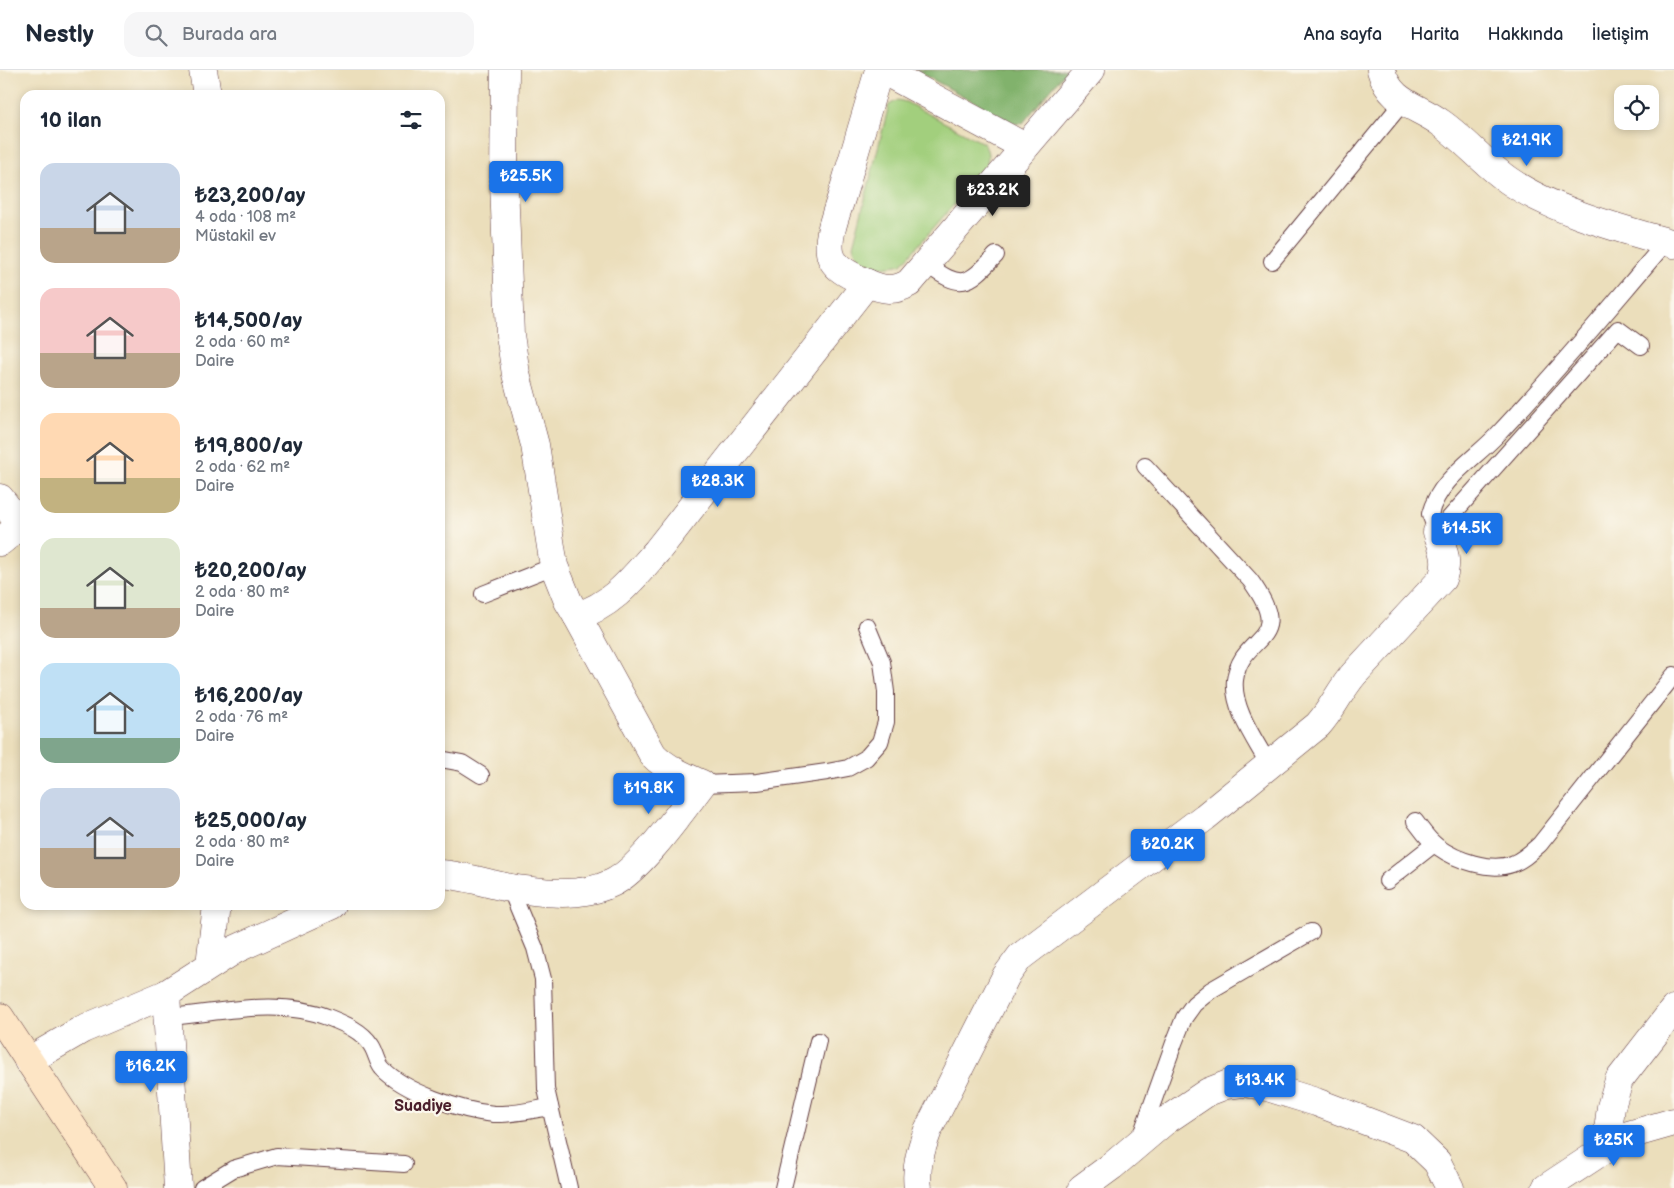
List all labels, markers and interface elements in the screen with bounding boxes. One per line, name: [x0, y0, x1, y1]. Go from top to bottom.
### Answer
search box: [124, 12, 474, 57]
text: Nestly: [25, 20, 94, 49]
icon: search: [142, 21, 170, 49]
text: Burada ara: [182, 23, 277, 46]
text: Ana sayfa: [1304, 24, 1382, 45]
text: Harita: [1410, 24, 1459, 45]
text: Hakkında: [1487, 24, 1563, 45]
text: İletişim: [1591, 24, 1649, 45]
map controls: [1614, 85, 1659, 130]
button: locate: [1614, 85, 1659, 130]
icon: filters: [397, 106, 425, 134]
text: 10 ilan: [40, 108, 102, 133]
pin: ₺21.9K: [1486, 124, 1568, 167]
text: ₺21.9K: [1503, 131, 1551, 150]
pin: ₺25.5K: [485, 160, 567, 203]
text: ₺25.5K: [500, 167, 552, 186]
pin: ₺23.2K: [952, 174, 1034, 217]
text: ₺23.2K: [967, 181, 1019, 200]
icon: home: [80, 183, 140, 243]
text: ₺23,200/ay: [195, 183, 305, 208]
text: 4 oda · 108 m²: [195, 208, 296, 227]
text: Müstakil ev: [195, 227, 276, 246]
icon: home: [80, 308, 140, 368]
text: ₺14,500/ay: [195, 308, 302, 333]
text: 2 oda · 60 m²: [195, 333, 290, 352]
text: Daire: [195, 352, 234, 371]
icon: home: [80, 433, 140, 493]
text: ₺19,800/ay: [195, 433, 303, 458]
text: 2 oda · 62 m²: [195, 458, 290, 477]
pin: ₺28.3K: [677, 466, 759, 508]
text: ₺28.3K: [692, 472, 744, 491]
text: Daire: [195, 477, 234, 496]
pin: ₺14.5K: [1426, 512, 1508, 555]
text: ₺14.5K: [1443, 519, 1491, 538]
icon: home: [80, 558, 140, 618]
text: ₺20,200/ay: [195, 558, 306, 583]
text: 2 oda · 80 m²: [195, 583, 290, 602]
text: Daire: [195, 602, 234, 621]
icon: home: [80, 683, 140, 743]
text: ₺16,200/ay: [195, 683, 303, 708]
text: 2 oda · 76 m²: [195, 708, 288, 727]
text: Daire: [195, 727, 234, 746]
pin: ₺19.8K: [608, 772, 690, 815]
text: ₺19.8K: [624, 779, 674, 798]
icon: home: [80, 808, 140, 868]
text: ₺25,000/ay: [195, 808, 307, 833]
pin: ₺20.2K: [1127, 828, 1209, 871]
text: 2 oda · 80 m²: [195, 833, 290, 852]
text: ₺20.2K: [1142, 835, 1194, 854]
text: Daire: [195, 852, 234, 871]
pin: ₺16.2K: [110, 1050, 192, 1093]
text: ₺16.2K: [126, 1057, 176, 1076]
pin: ₺13.4K: [1219, 1064, 1301, 1107]
text: ₺13.4K: [1235, 1071, 1285, 1090]
district label: Suadiye: [394, 1097, 452, 1116]
pin: ₺25K: [1584, 1124, 1644, 1167]
text: ₺25K: [1595, 1131, 1633, 1150]

